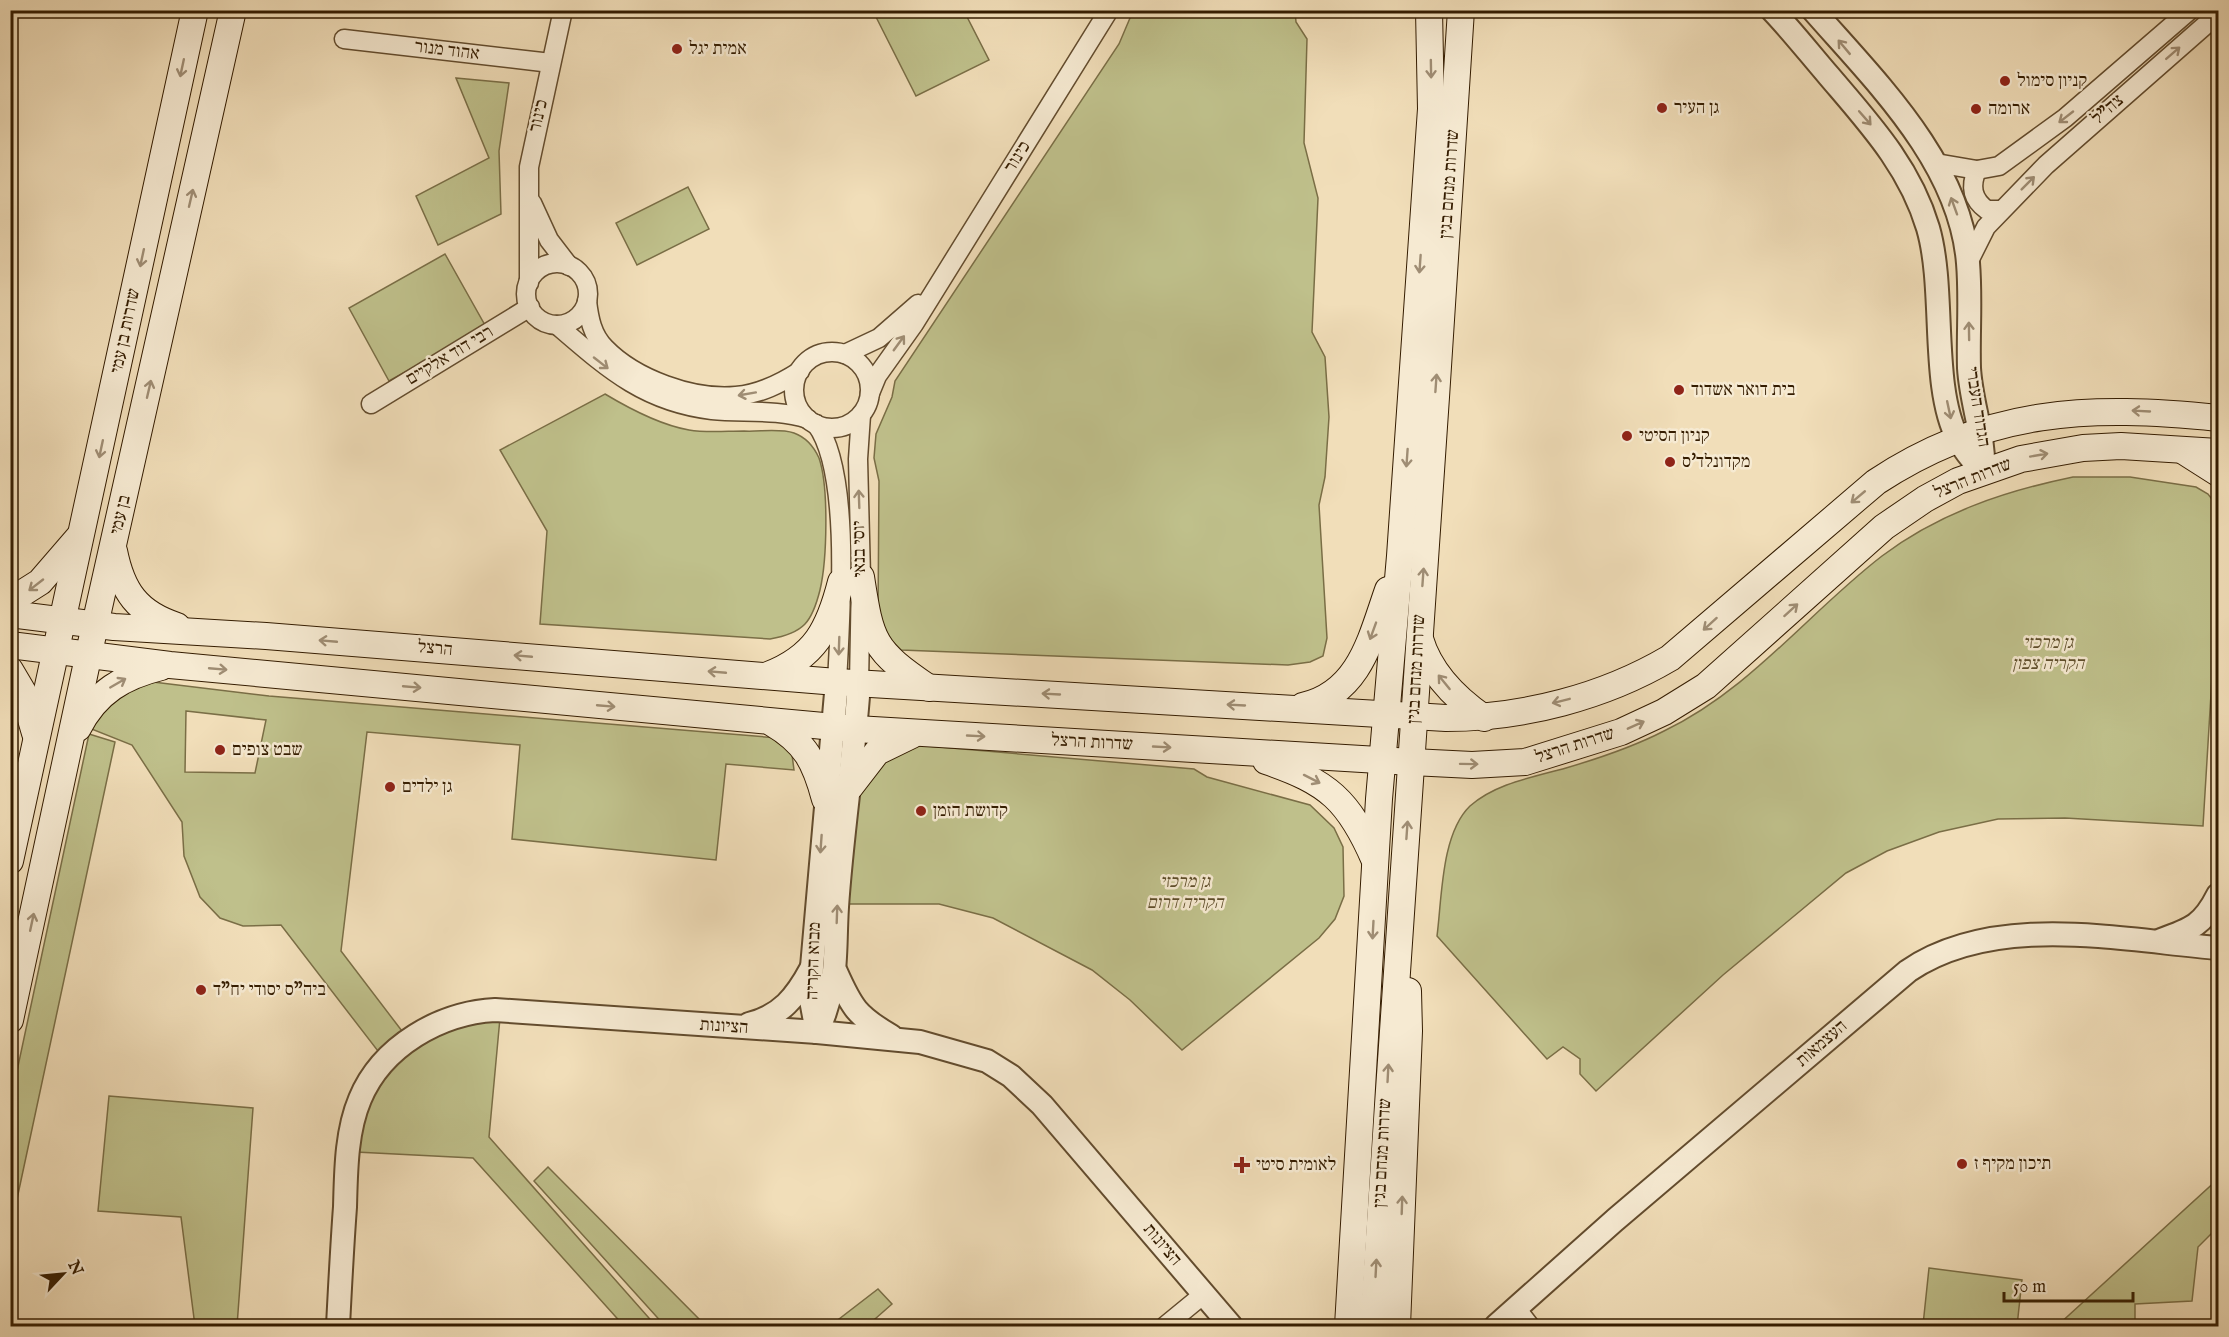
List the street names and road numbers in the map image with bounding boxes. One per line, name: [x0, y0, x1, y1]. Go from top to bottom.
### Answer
street label: אהוד מנור: [413, 36, 481, 66]
street label: צה"ל: [2087, 90, 2129, 130]
street label: כינור: [524, 97, 554, 135]
street label: שדרות מנחם בגין: [1435, 129, 1465, 239]
street label: כינור: [999, 137, 1037, 177]
street label: שדרות בן עמי: [106, 286, 146, 376]
street label: רבי דוד אלקיים: [402, 321, 498, 391]
street label: הגדוד העברי: [1959, 365, 1995, 449]
street label: שדרות הרצל: [1931, 453, 2015, 505]
street label: בן עמי: [105, 493, 137, 537]
street label: יוסי בנאי: [848, 520, 872, 578]
street label: שדרות מנחם בגין: [1403, 614, 1431, 724]
street label: הרצל: [416, 636, 454, 662]
street label: שדרות הרצל: [1532, 722, 1618, 770]
street label: שדרות הרצל: [1050, 729, 1134, 757]
street label: מבוא הקריה: [801, 921, 827, 1001]
street label: הציונות: [699, 1014, 749, 1040]
street label: העצמאות: [1791, 1015, 1853, 1073]
street label: שדרות מנחם בגין: [1369, 1098, 1397, 1208]
street label: הציונות: [1137, 1219, 1187, 1271]

